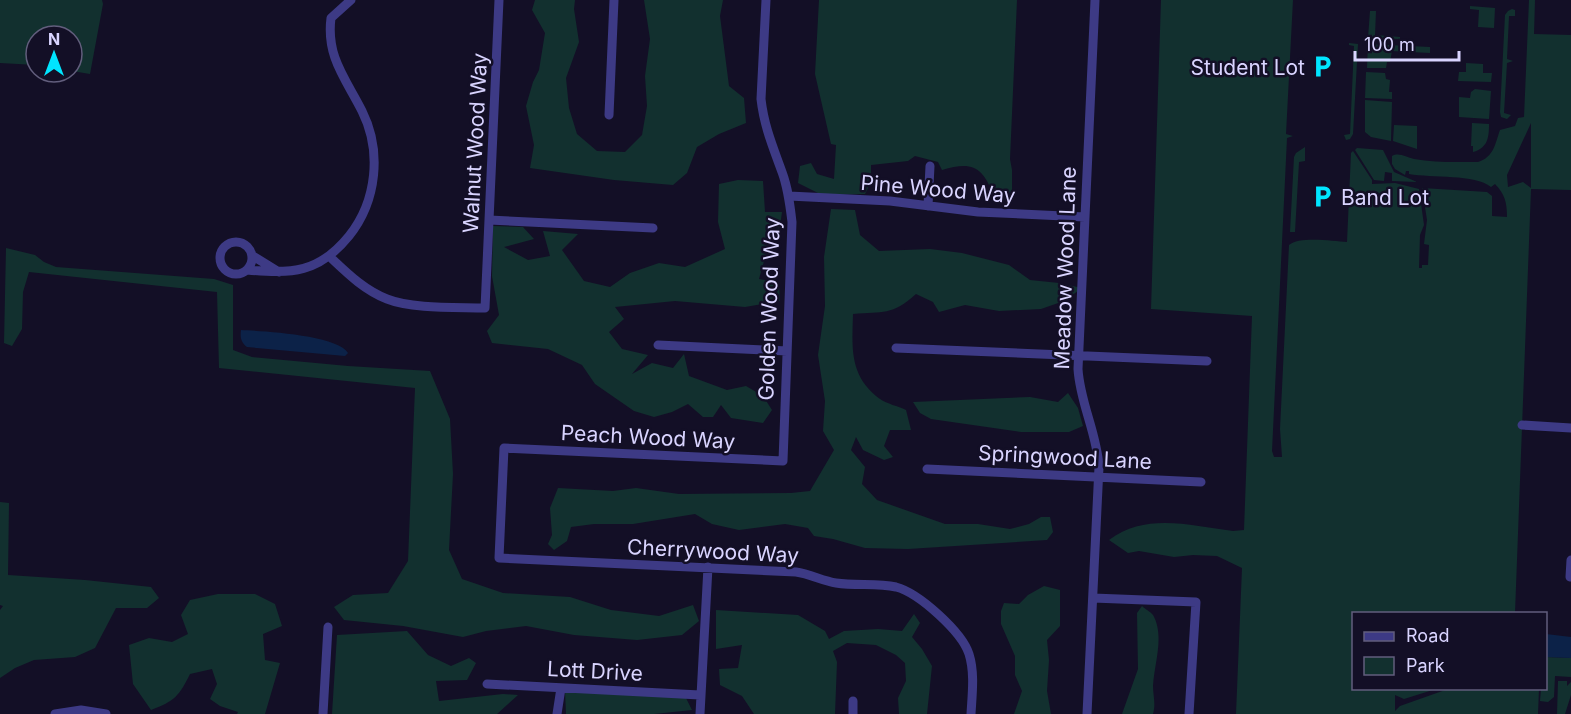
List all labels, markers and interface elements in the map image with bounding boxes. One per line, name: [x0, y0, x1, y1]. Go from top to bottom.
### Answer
north arrow: [24, 24, 84, 84]
scale bar: [1355, 24, 1458, 62]
text: N: [48, 29, 60, 49]
text: 100 m: [1364, 34, 1415, 55]
street label: Walnut Wood Way: [458, 52, 492, 234]
parking icon: Student Lot: [1310, 54, 1336, 80]
place label: Student Lot: [1191, 55, 1305, 80]
street label: Meadow Wood Lane: [1049, 166, 1081, 370]
street label: Pine Wood Way: [859, 170, 1017, 208]
parking icon: Band Lot: [1310, 184, 1336, 210]
place label: Band Lot: [1341, 185, 1429, 210]
street label: Golden Wood Way: [753, 217, 785, 401]
street label: Peach Wood Way: [560, 420, 736, 454]
street label: Springwood Lane: [977, 440, 1153, 474]
street label: Cherrywood Way: [626, 534, 800, 568]
legend: [1352, 612, 1547, 690]
text: Road: [1406, 625, 1449, 646]
text: Park: [1406, 655, 1445, 676]
street label: Lott Drive: [547, 656, 643, 686]

